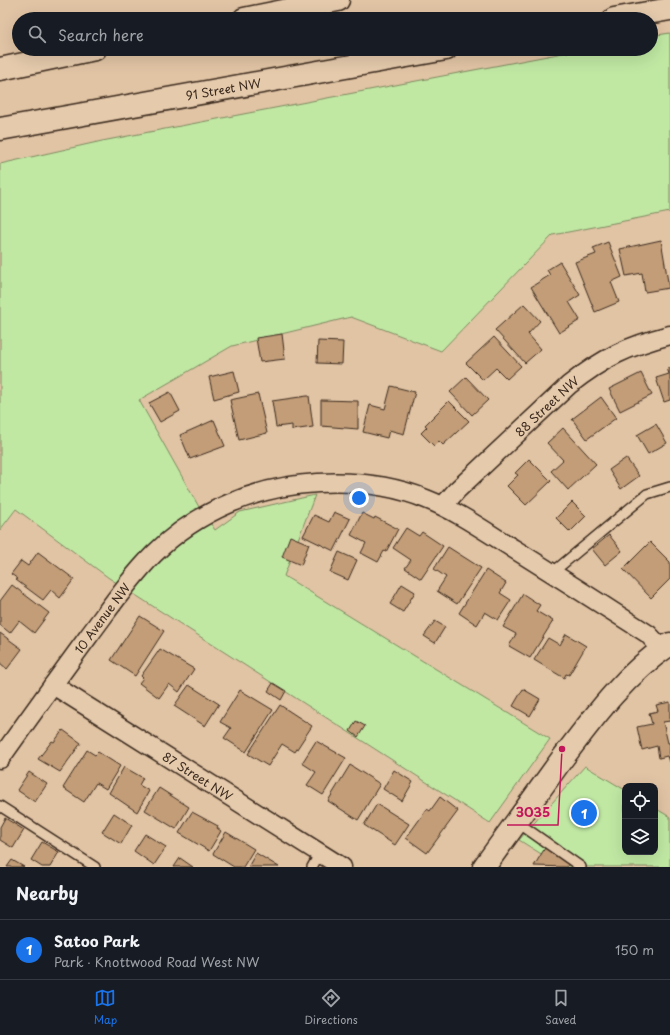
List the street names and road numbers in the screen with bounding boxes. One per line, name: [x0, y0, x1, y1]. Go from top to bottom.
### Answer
street label: 91 Street NW: [184, 73, 263, 105]
street label: 88 Street NW: [511, 372, 583, 441]
street label: 10 Avenue NW: [70, 579, 135, 657]
street label: 87 Street NW: [159, 747, 236, 805]

